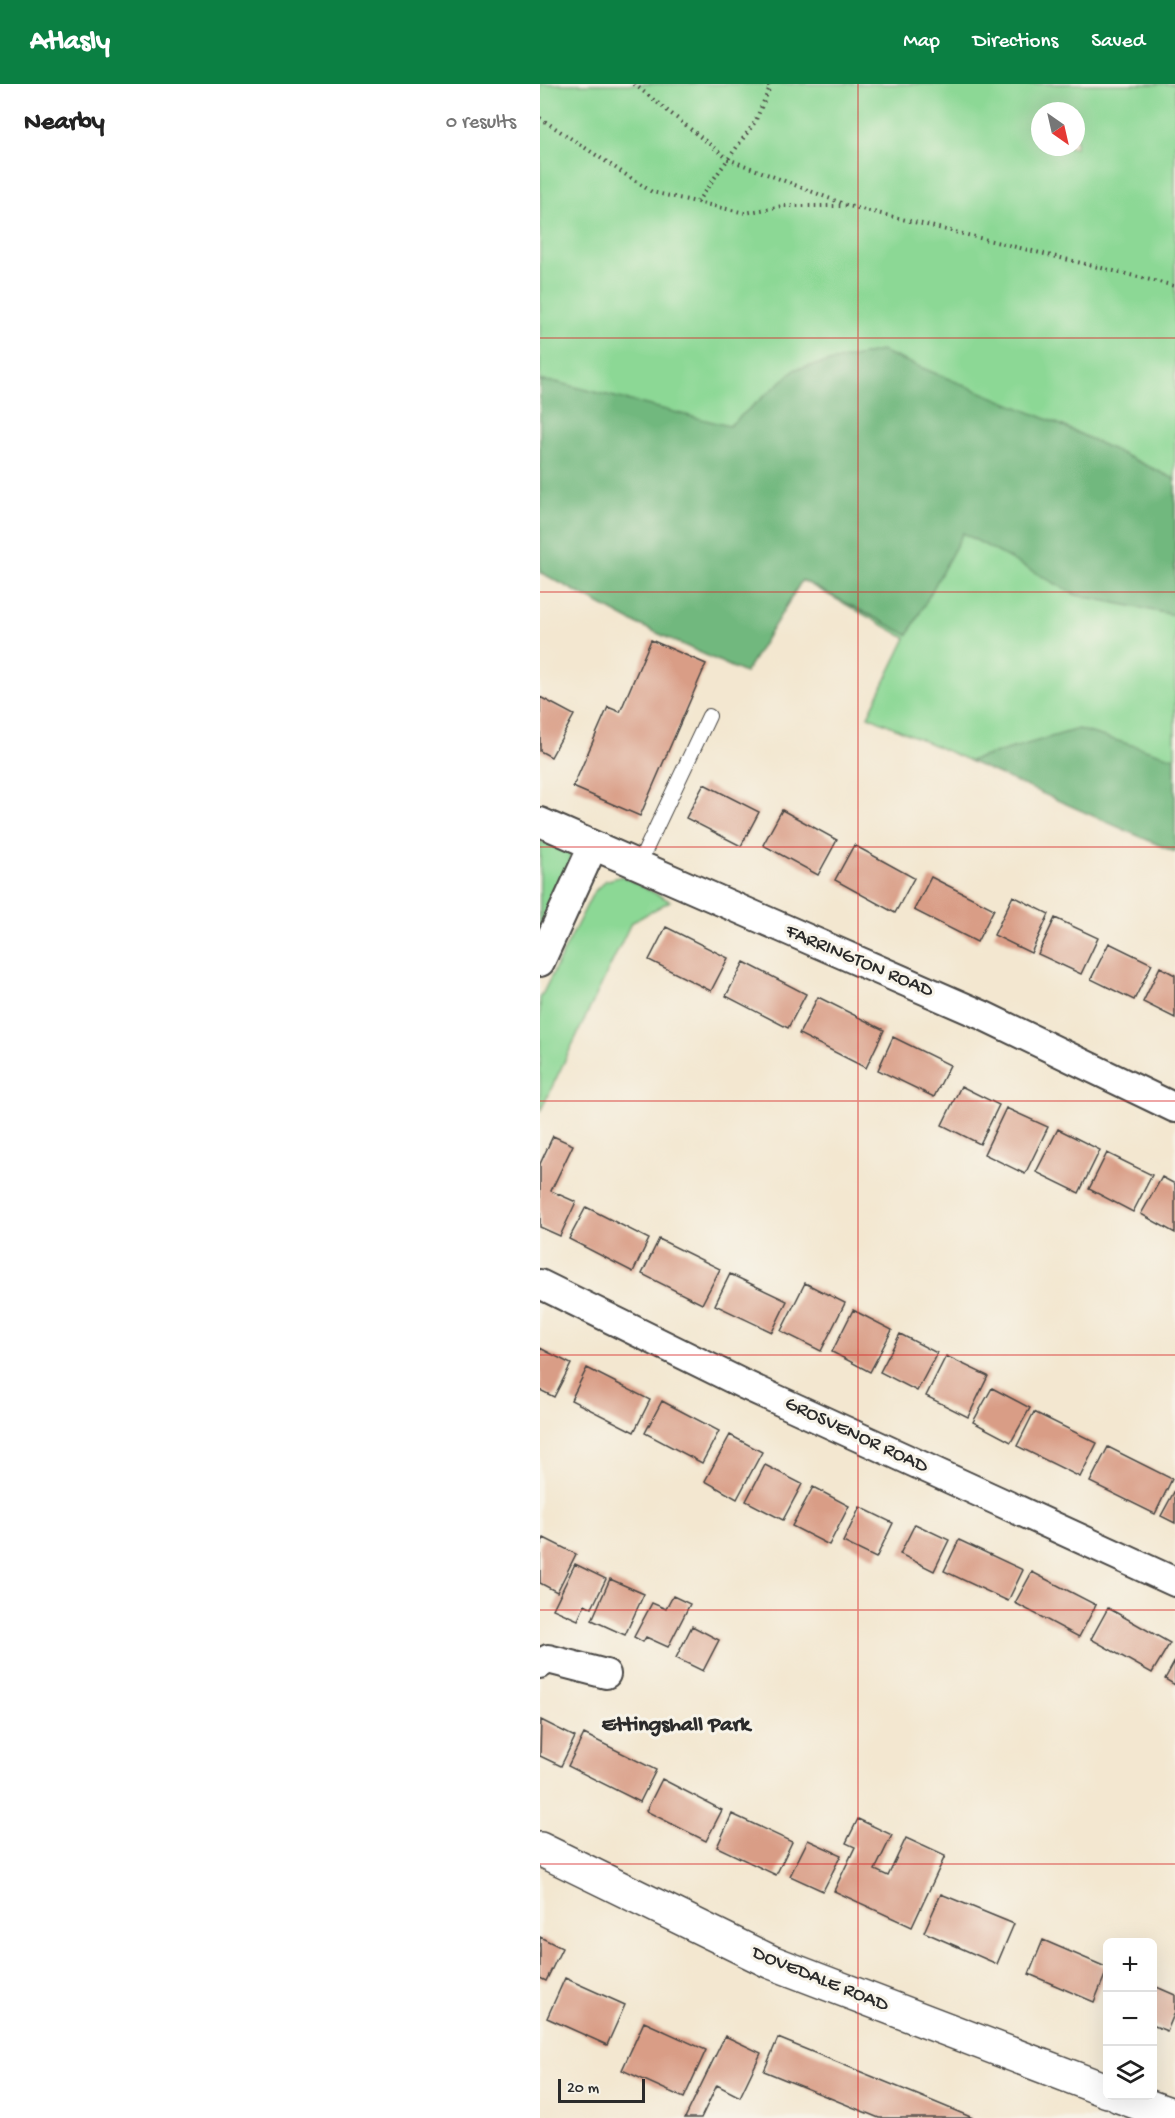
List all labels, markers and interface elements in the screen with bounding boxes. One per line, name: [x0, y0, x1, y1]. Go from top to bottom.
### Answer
text: Atlasly: [30, 26, 110, 59]
text: Map: [903, 30, 940, 55]
text: Directions: [973, 30, 1058, 55]
text: Saved: [1091, 30, 1145, 55]
north arrow: [1031, 102, 1085, 156]
text: Nearby: [24, 108, 105, 139]
text: 0 results: [446, 112, 516, 135]
street label: FARRINGTON ROAD: [781, 920, 937, 1004]
street label: GROSVENOR ROAD: [781, 1393, 932, 1480]
district label: Ettingshall Park: [602, 1713, 752, 1739]
map controls: [1103, 1938, 1157, 2100]
button: +: [1103, 1938, 1157, 1992]
street label: DOVEDALE ROAD: [746, 1941, 893, 2018]
button: −: [1103, 1992, 1157, 2046]
button: layers: [1103, 2046, 1157, 2100]
scale bar: [558, 2076, 645, 2104]
text: 20 m: [567, 2080, 599, 2099]

